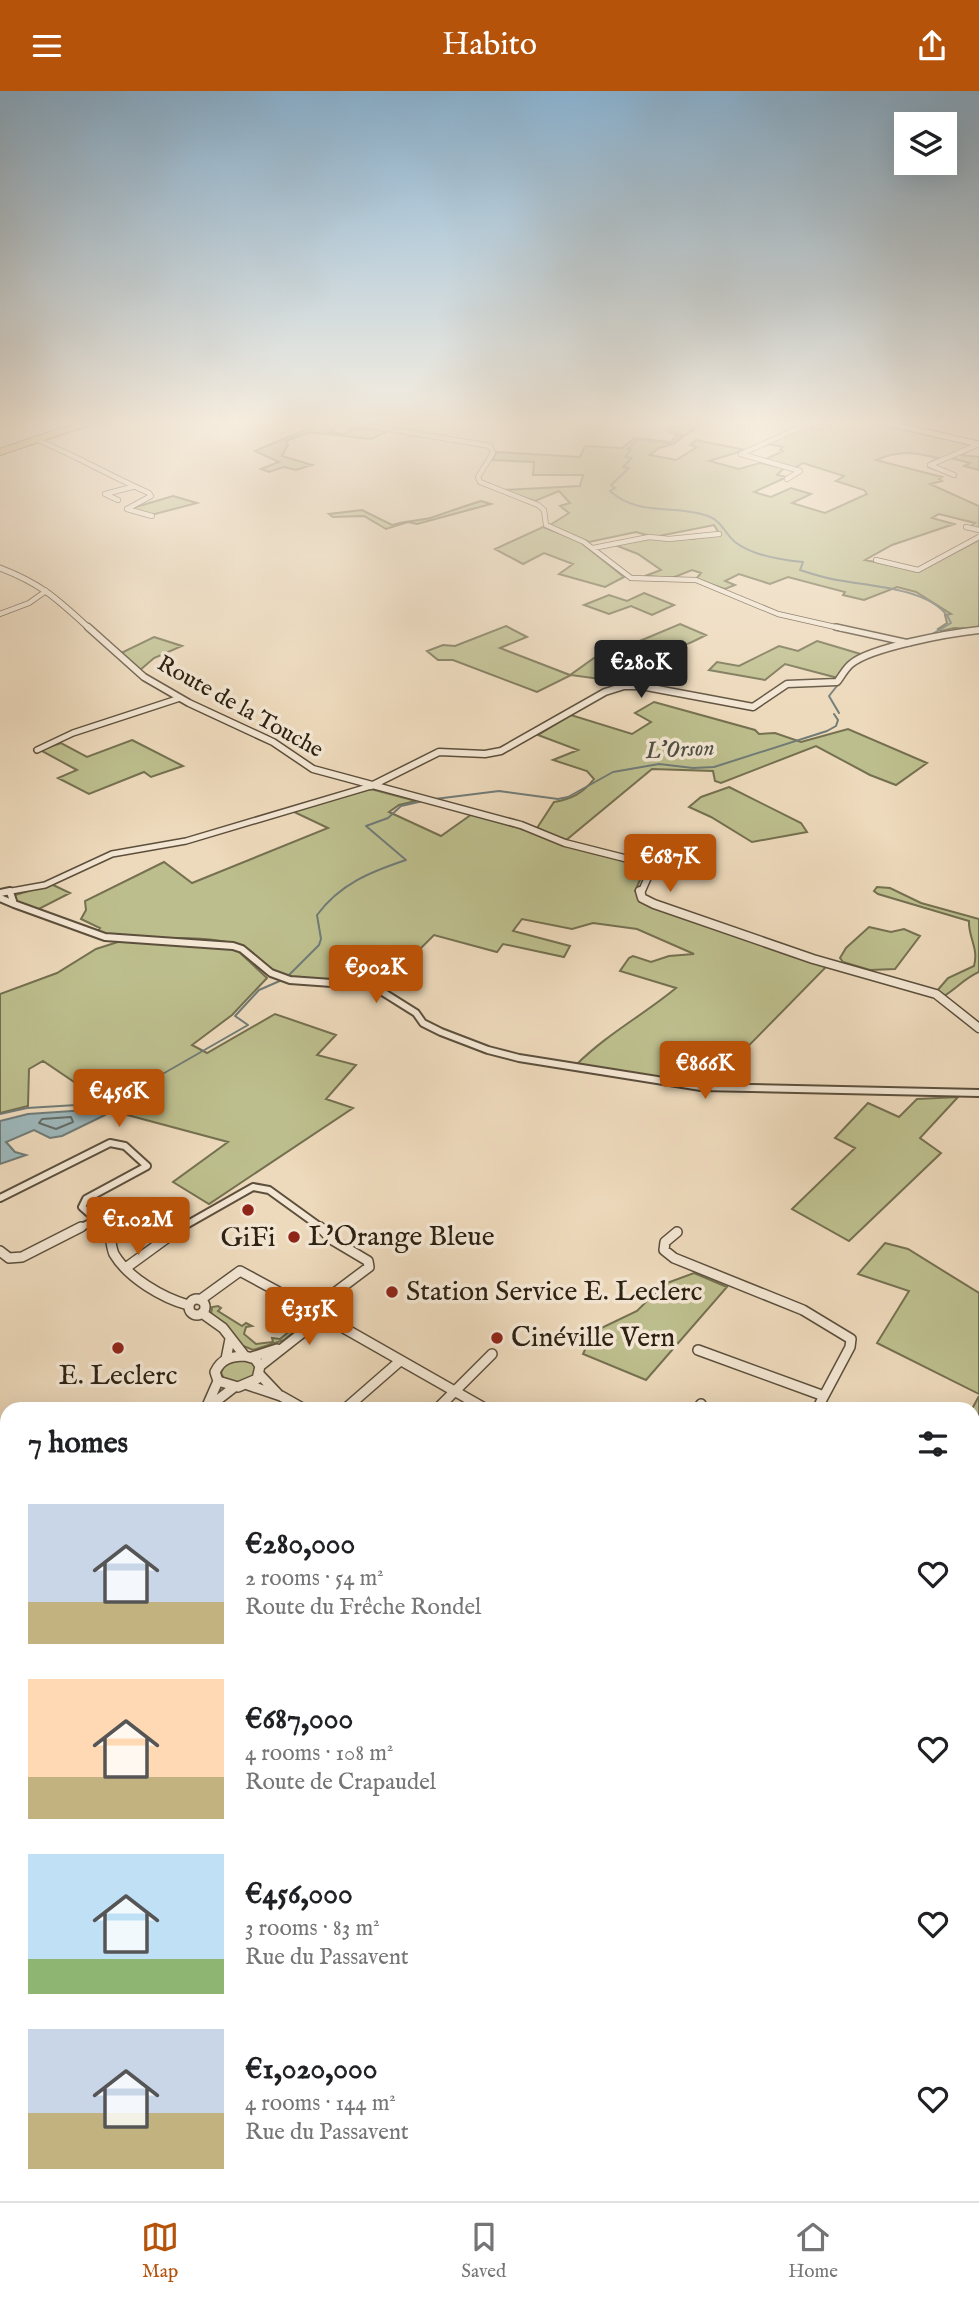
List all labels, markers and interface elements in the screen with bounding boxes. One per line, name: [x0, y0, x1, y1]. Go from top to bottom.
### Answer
text: Habito: [442, 25, 537, 66]
icon: menu: [28, 27, 66, 65]
icon: share: [913, 27, 951, 65]
map controls: [894, 112, 957, 175]
button: layers: [894, 112, 957, 175]
pin: €280K: [592, 641, 690, 700]
text: €280K: [610, 648, 672, 677]
street label: Route de la Touche: [152, 649, 328, 765]
water label: L’Orson: [644, 733, 715, 767]
pin: €687K: [621, 835, 719, 894]
text: €687K: [640, 842, 700, 871]
pin: €902K: [327, 946, 425, 1005]
text: €902K: [345, 953, 407, 982]
pin: €866K: [656, 1041, 754, 1101]
text: €866K: [676, 1049, 734, 1078]
pin: €456K: [70, 1069, 168, 1129]
text: €456K: [89, 1077, 149, 1106]
pin: €1.02M: [81, 1197, 195, 1257]
marker: GiFi: [240, 1202, 256, 1218]
text: €1.02M: [103, 1205, 173, 1234]
place label: L'Orange Bleue: [308, 1220, 495, 1255]
place label: GiFi: [220, 1221, 276, 1256]
marker: L'Orange Bleue: [286, 1229, 302, 1245]
place label: Station Service E. Leclerc: [406, 1275, 703, 1310]
marker: Station Service E. Leclerc: [384, 1284, 400, 1300]
pin: €315K: [260, 1287, 358, 1347]
text: €315K: [281, 1295, 337, 1324]
place label: Cinéville Vern: [511, 1321, 675, 1356]
marker: Cinéville Vern: [489, 1330, 505, 1346]
marker: E. Leclerc: [110, 1340, 126, 1356]
place label: E. Leclerc: [58, 1359, 178, 1394]
text: 7 homes: [28, 1425, 128, 1463]
icon: filters: [914, 1425, 952, 1463]
text: €280,000: [245, 1526, 355, 1564]
icon: home: [84, 1532, 168, 1616]
icon: heart: [914, 1555, 952, 1593]
text: 2 rooms · 54 m²: [245, 1564, 384, 1593]
text: Route du Frêche Rondel: [245, 1593, 481, 1622]
text: €687,000: [245, 1701, 353, 1739]
icon: home: [84, 1707, 168, 1791]
icon: heart: [914, 1730, 952, 1768]
text: 4 rooms · 108 m²: [245, 1739, 393, 1768]
text: Route de Crapaudel: [245, 1768, 436, 1797]
text: €456,000: [245, 1876, 353, 1914]
icon: home: [84, 1882, 168, 1966]
icon: heart: [914, 1905, 952, 1943]
text: 3 rooms · 83 m²: [245, 1914, 380, 1943]
text: Rue du Passavent: [245, 1943, 409, 1972]
text: €1,020,000: [245, 2051, 377, 2089]
icon: home: [84, 2057, 168, 2141]
icon: heart: [914, 2080, 952, 2118]
text: 4 rooms · 144 m²: [245, 2089, 396, 2118]
text: Rue du Passavent: [245, 2118, 409, 2147]
tab: Map: [141, 2218, 179, 2284]
tab: Saved: [461, 2218, 506, 2284]
tab: Home: [788, 2218, 838, 2284]

